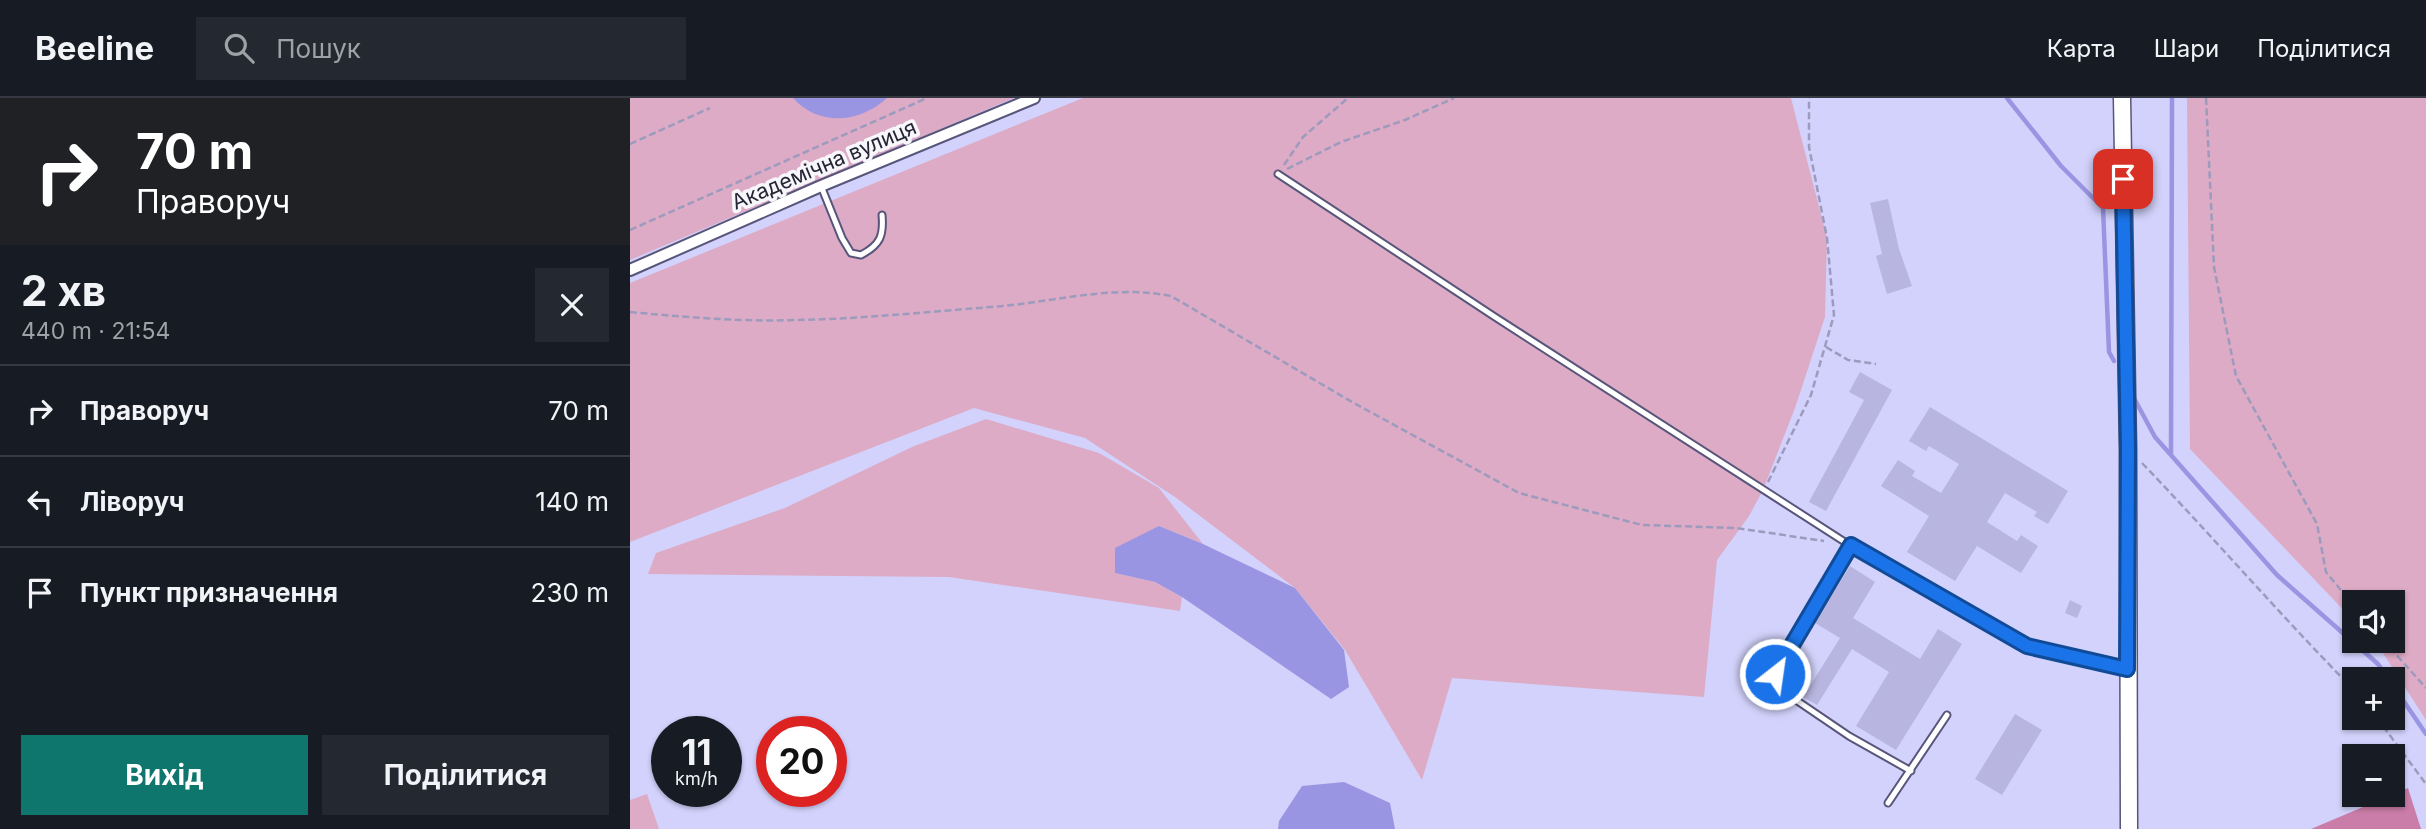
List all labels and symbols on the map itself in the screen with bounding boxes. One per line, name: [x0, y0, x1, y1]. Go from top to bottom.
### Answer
street label: Академічна вулиця: [728, 114, 920, 215]
pin: [2093, 149, 2153, 209]
position arrow: [1738, 637, 1812, 711]
speed limit sign: 20: [756, 716, 847, 807]

